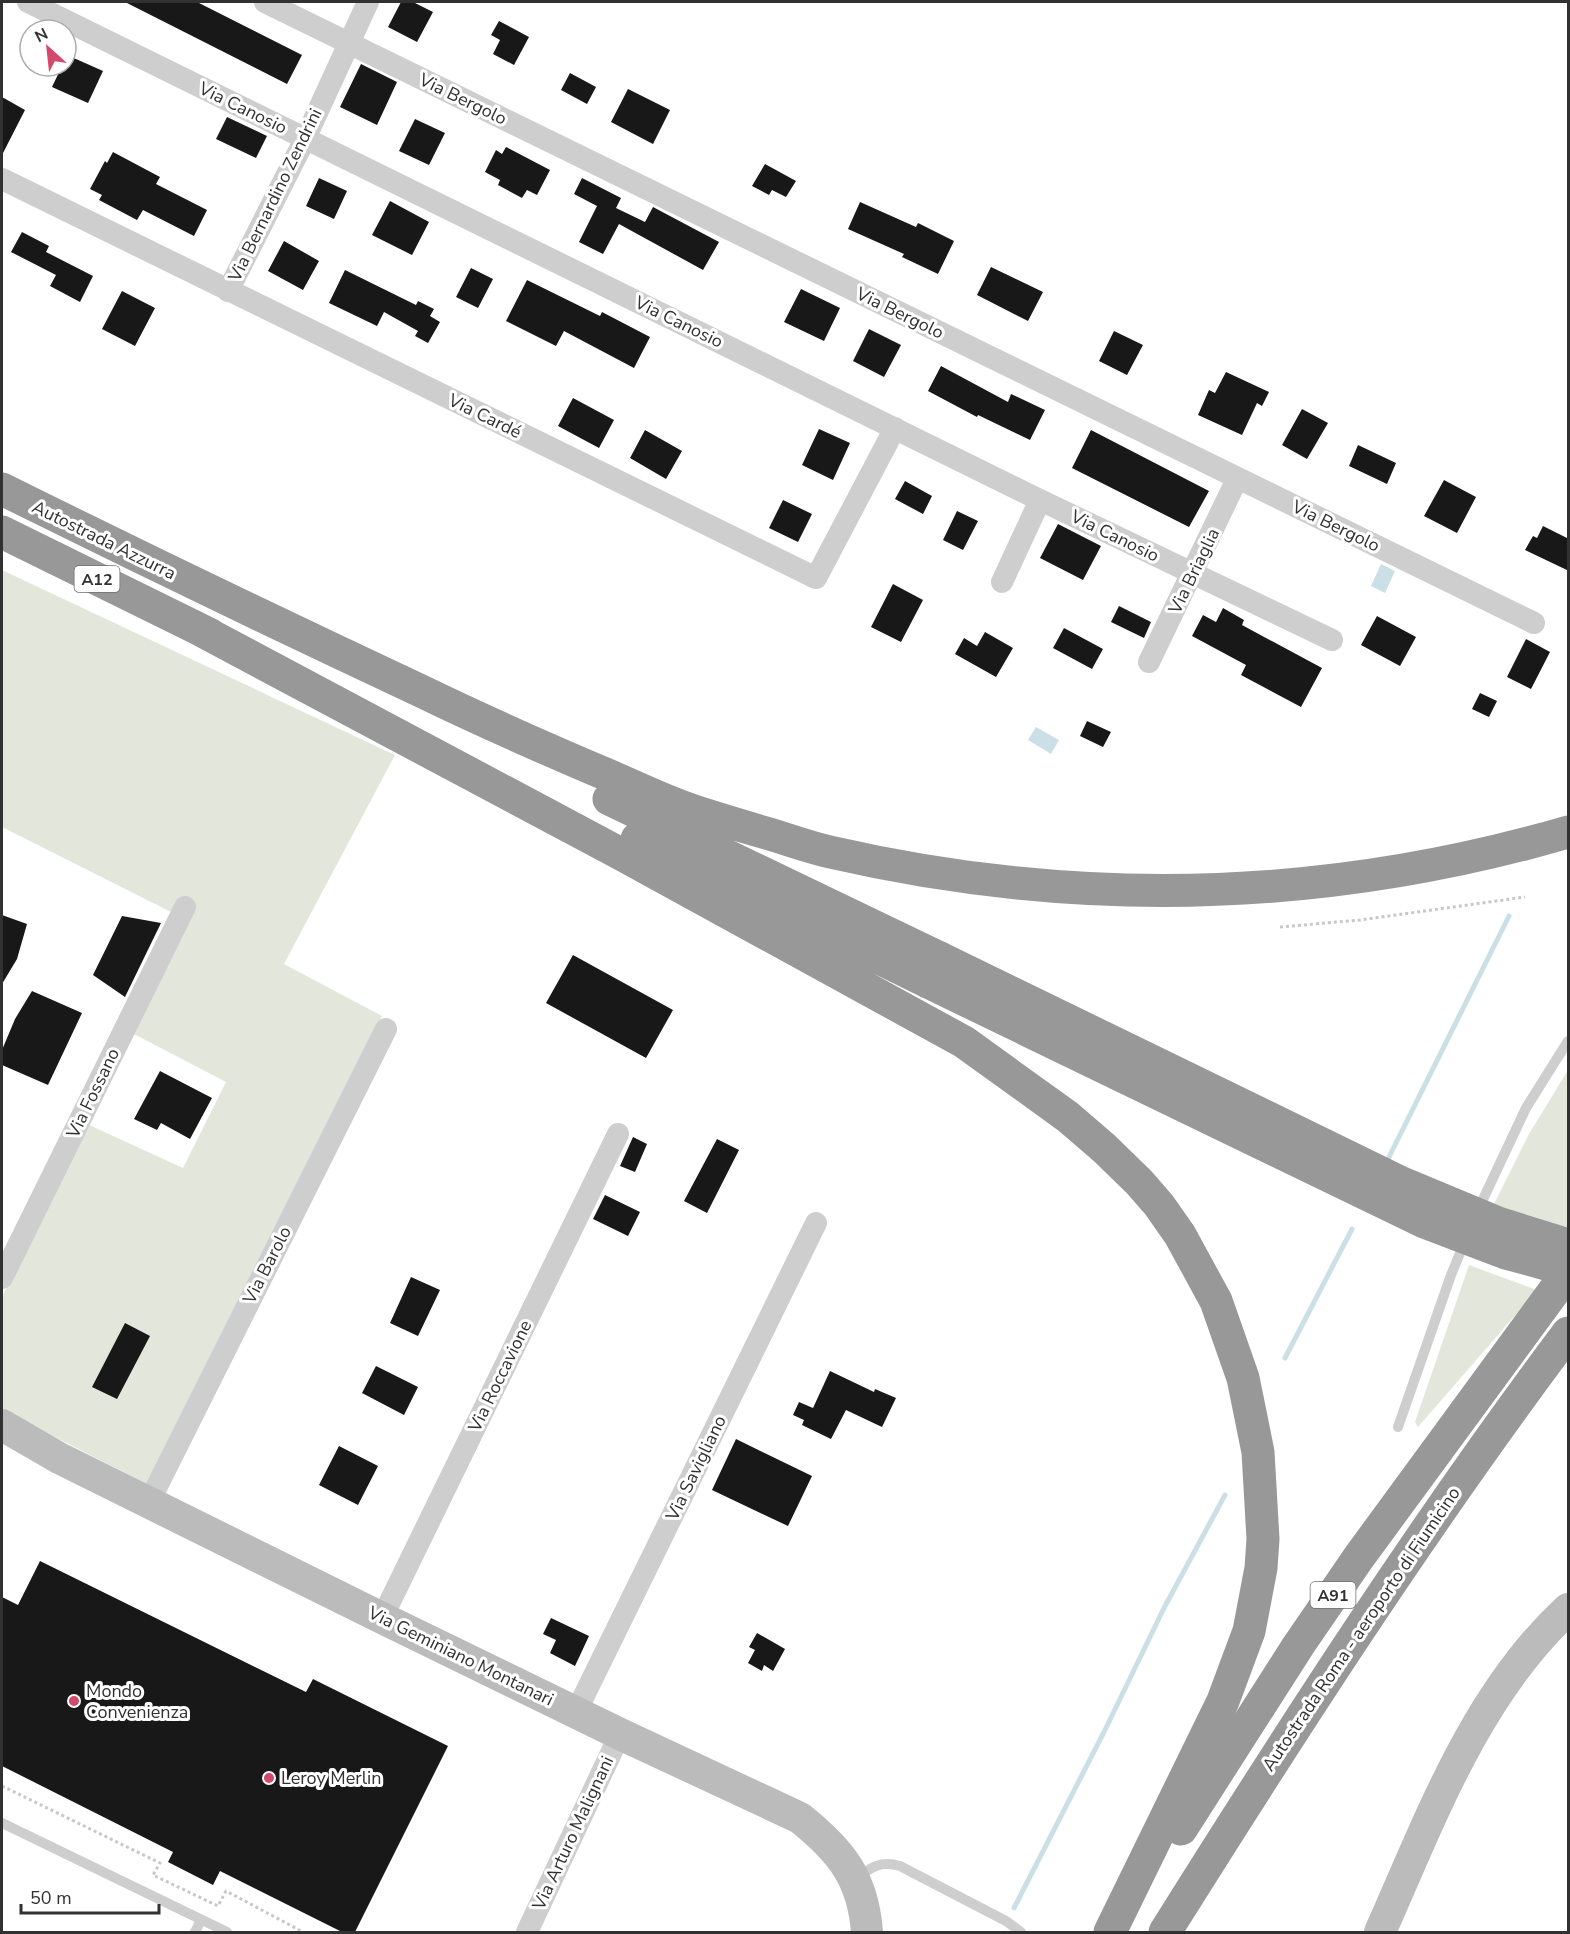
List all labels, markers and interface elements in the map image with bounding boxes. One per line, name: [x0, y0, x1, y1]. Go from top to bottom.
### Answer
north arrow: [18, 18, 78, 78]
text: N: [31, 23, 52, 48]
street label: Via Bergolo: [414, 67, 511, 131]
street label: Via Canosio: [194, 76, 291, 140]
street label: Via Bernardino Zendrini: [222, 104, 327, 287]
street label: Via Bergolo: [851, 281, 948, 345]
street label: Via Canosio: [630, 290, 727, 354]
street label: Via Cardé: [444, 388, 526, 444]
street label: Via Bergolo: [1287, 494, 1384, 558]
street label: Autostrada Azzurra: [28, 495, 180, 585]
street label: Via Canosio: [1066, 504, 1163, 568]
street label: Via Briaglia: [1162, 524, 1225, 619]
road number: A12: [74, 566, 120, 592]
street label: Via Fossano: [60, 1044, 125, 1143]
street label: Via Barolo: [237, 1222, 297, 1309]
street label: Via Roccavione: [462, 1316, 537, 1437]
street label: Via Savigliano: [660, 1411, 732, 1526]
street label: Autostrada Roma - aeroporto di Fiumicino: [1257, 1482, 1465, 1776]
road number: A91: [1310, 1582, 1356, 1608]
street label: Via Geminiano Montanari: [363, 1600, 558, 1711]
place label: Mondo Convenienza: [86, 1679, 188, 1724]
marker: Mondo Convenienza: [67, 1694, 81, 1708]
street label: Via Arturo Malignani: [526, 1752, 619, 1915]
place label: Leroy Merlin: [281, 1766, 381, 1790]
marker: Leroy Merlin: [262, 1771, 276, 1785]
scale bar: [21, 1877, 159, 1915]
text: 50 m: [30, 1886, 72, 1910]

